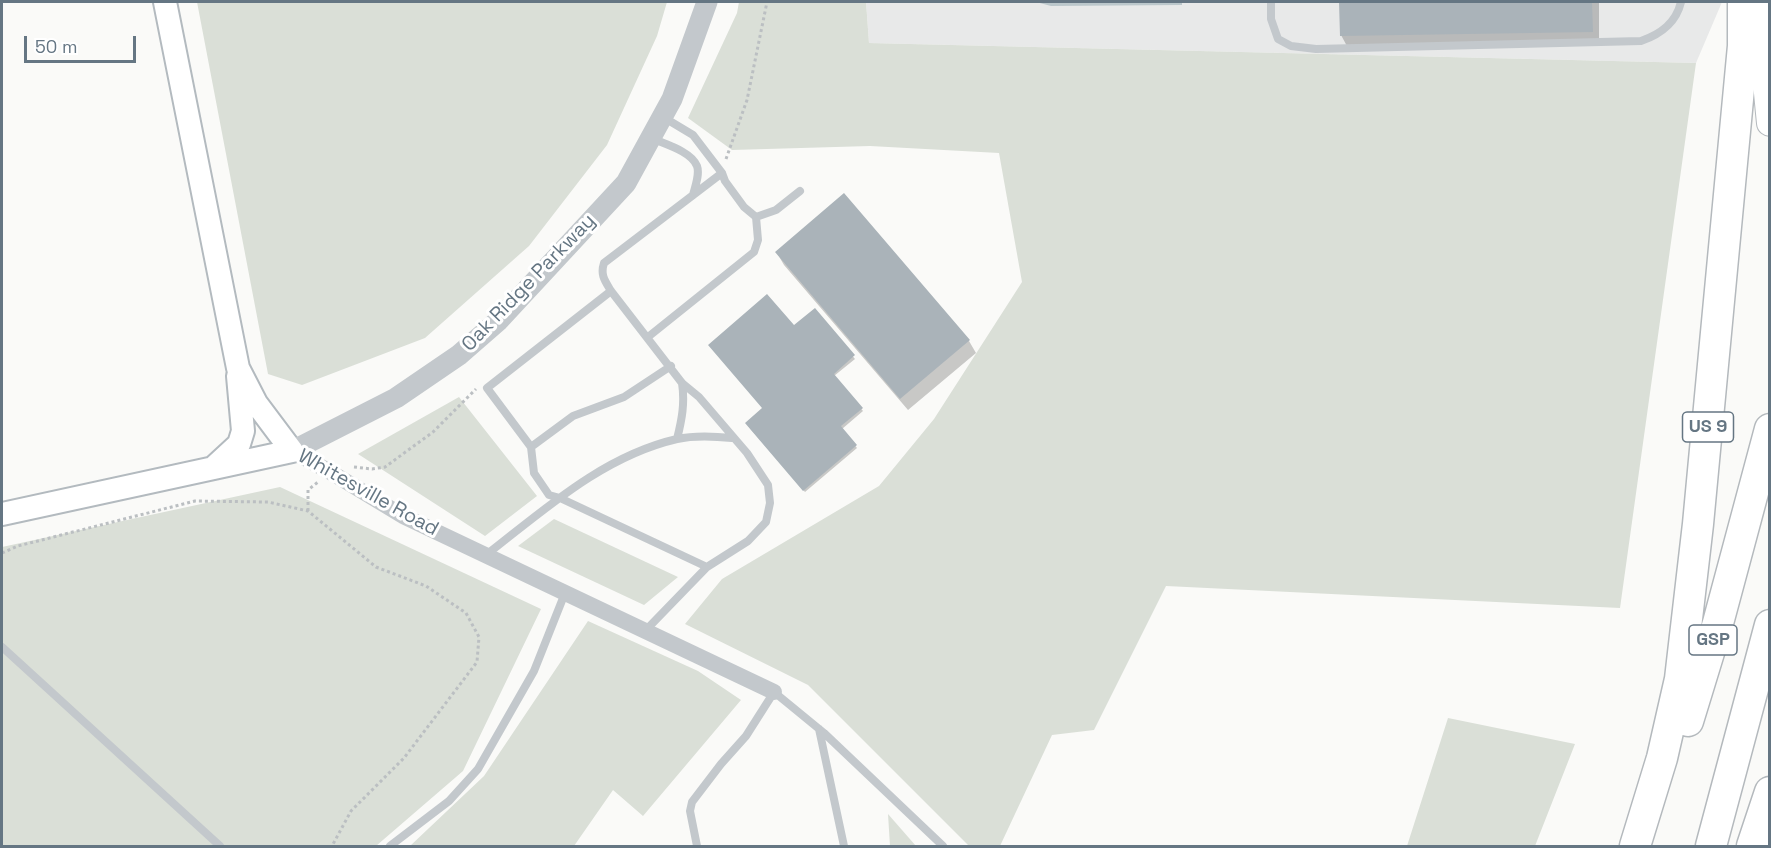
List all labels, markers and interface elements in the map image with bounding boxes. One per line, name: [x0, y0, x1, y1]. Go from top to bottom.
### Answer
scale bar: [27, 24, 140, 62]
text: 50 m: [35, 35, 77, 58]
street label: Oak Ridge Parkway: [457, 209, 601, 357]
road number: US 9: [1682, 412, 1734, 442]
street label: Whitesville Road: [293, 444, 443, 542]
road number: GSP: [1689, 625, 1737, 655]

